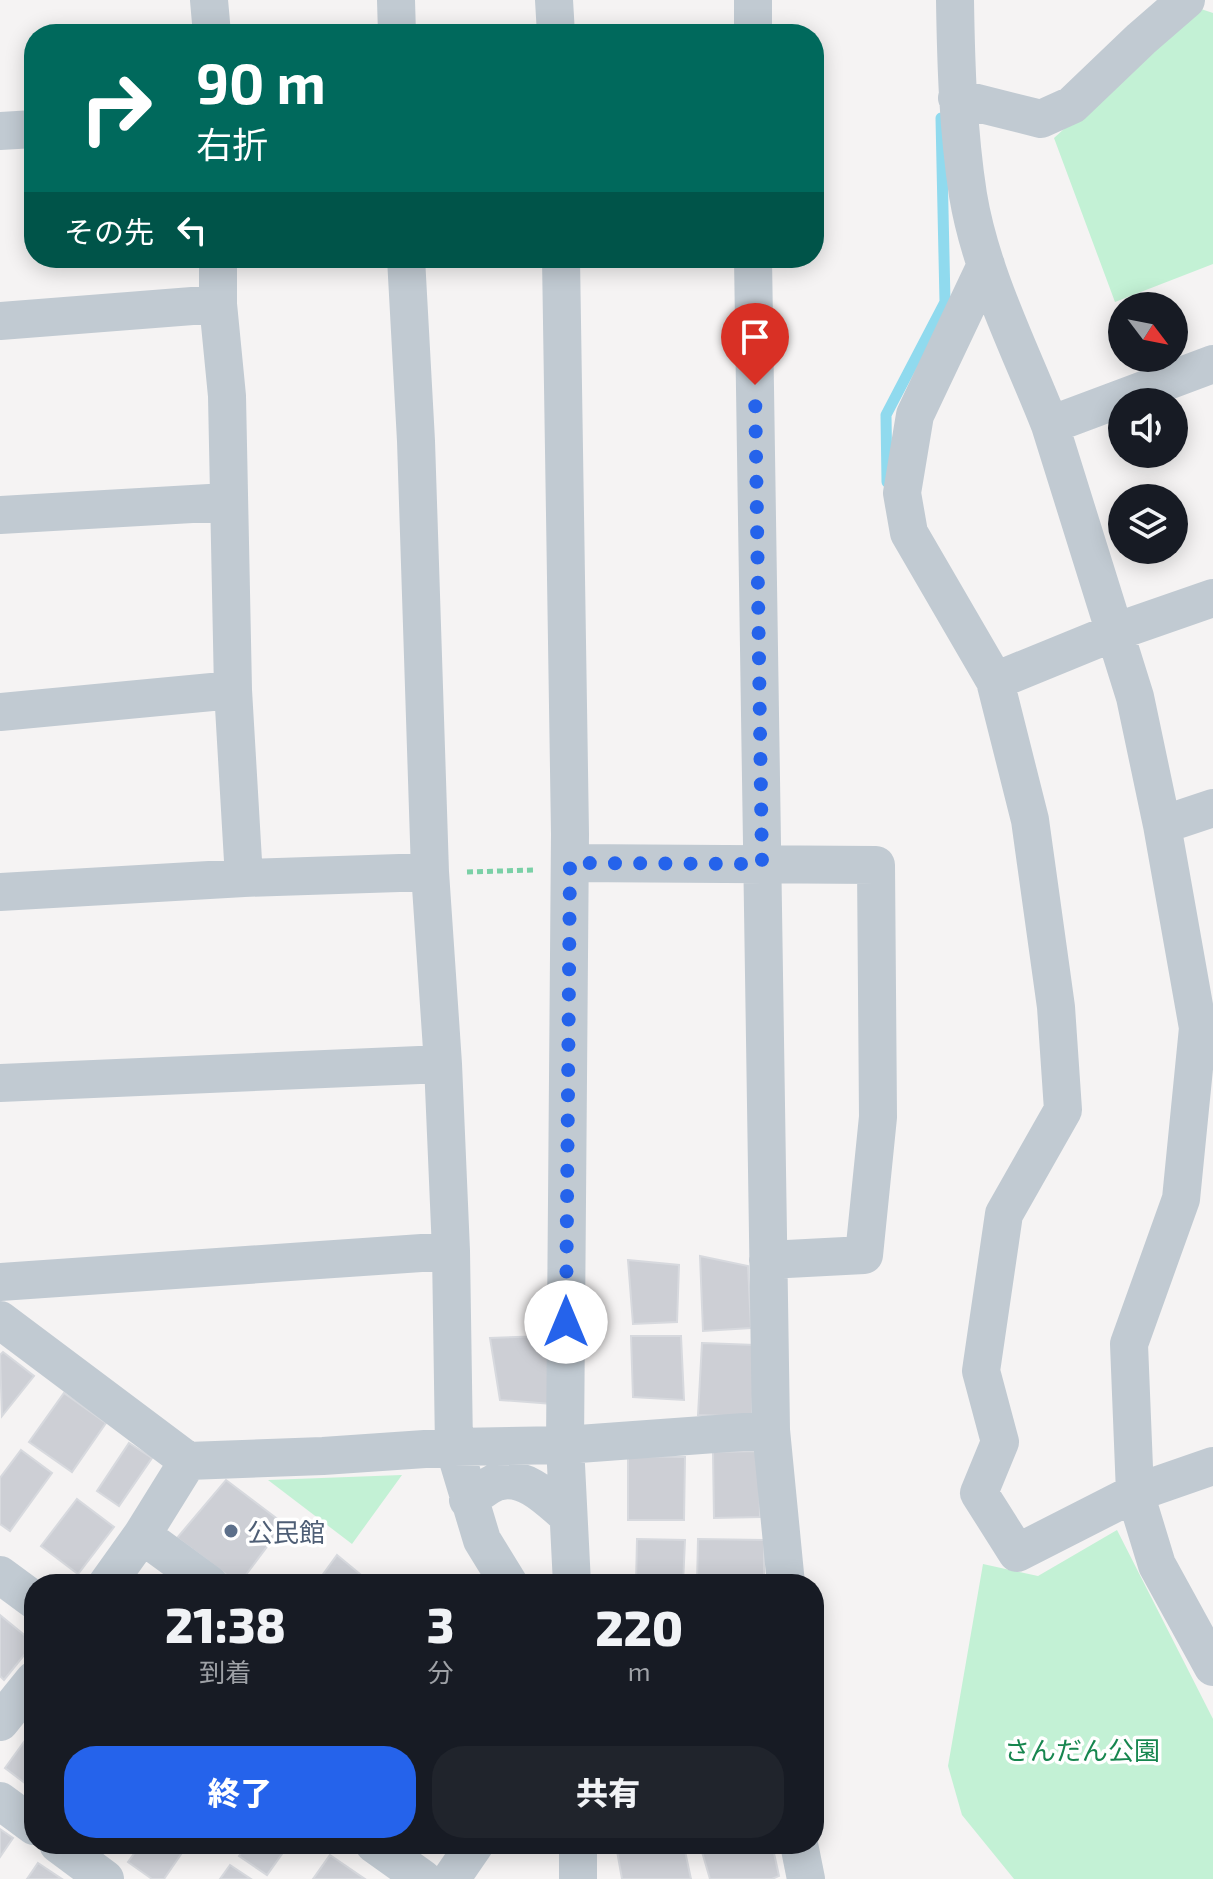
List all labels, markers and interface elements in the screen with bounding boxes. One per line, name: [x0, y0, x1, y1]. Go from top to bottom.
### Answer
text: 90 m: [196, 48, 326, 115]
icon: right: [64, 56, 168, 160]
text: 右折: [196, 122, 268, 165]
icon: left: [170, 208, 214, 252]
text: その先: [64, 213, 154, 249]
north arrow: [1108, 292, 1188, 372]
map controls: [1108, 292, 1188, 564]
pin: [721, 303, 789, 385]
icon: arrive: [733, 315, 777, 359]
button: sound: [1108, 388, 1188, 468]
button: layers: [1108, 484, 1188, 564]
position arrow: [524, 1280, 608, 1364]
place label: 公民館: [247, 1516, 325, 1547]
marker: 公民館: [222, 1522, 240, 1540]
text: 21:38: [165, 1595, 286, 1653]
text: 3: [427, 1595, 454, 1653]
text: 220: [595, 1598, 683, 1656]
text: m: [628, 1655, 651, 1686]
text: 到着: [199, 1656, 251, 1687]
text: 分: [427, 1656, 454, 1687]
park label: さんだん公園: [1004, 1734, 1160, 1765]
button: 終了: [64, 1746, 416, 1838]
button: 共有: [432, 1746, 784, 1838]

